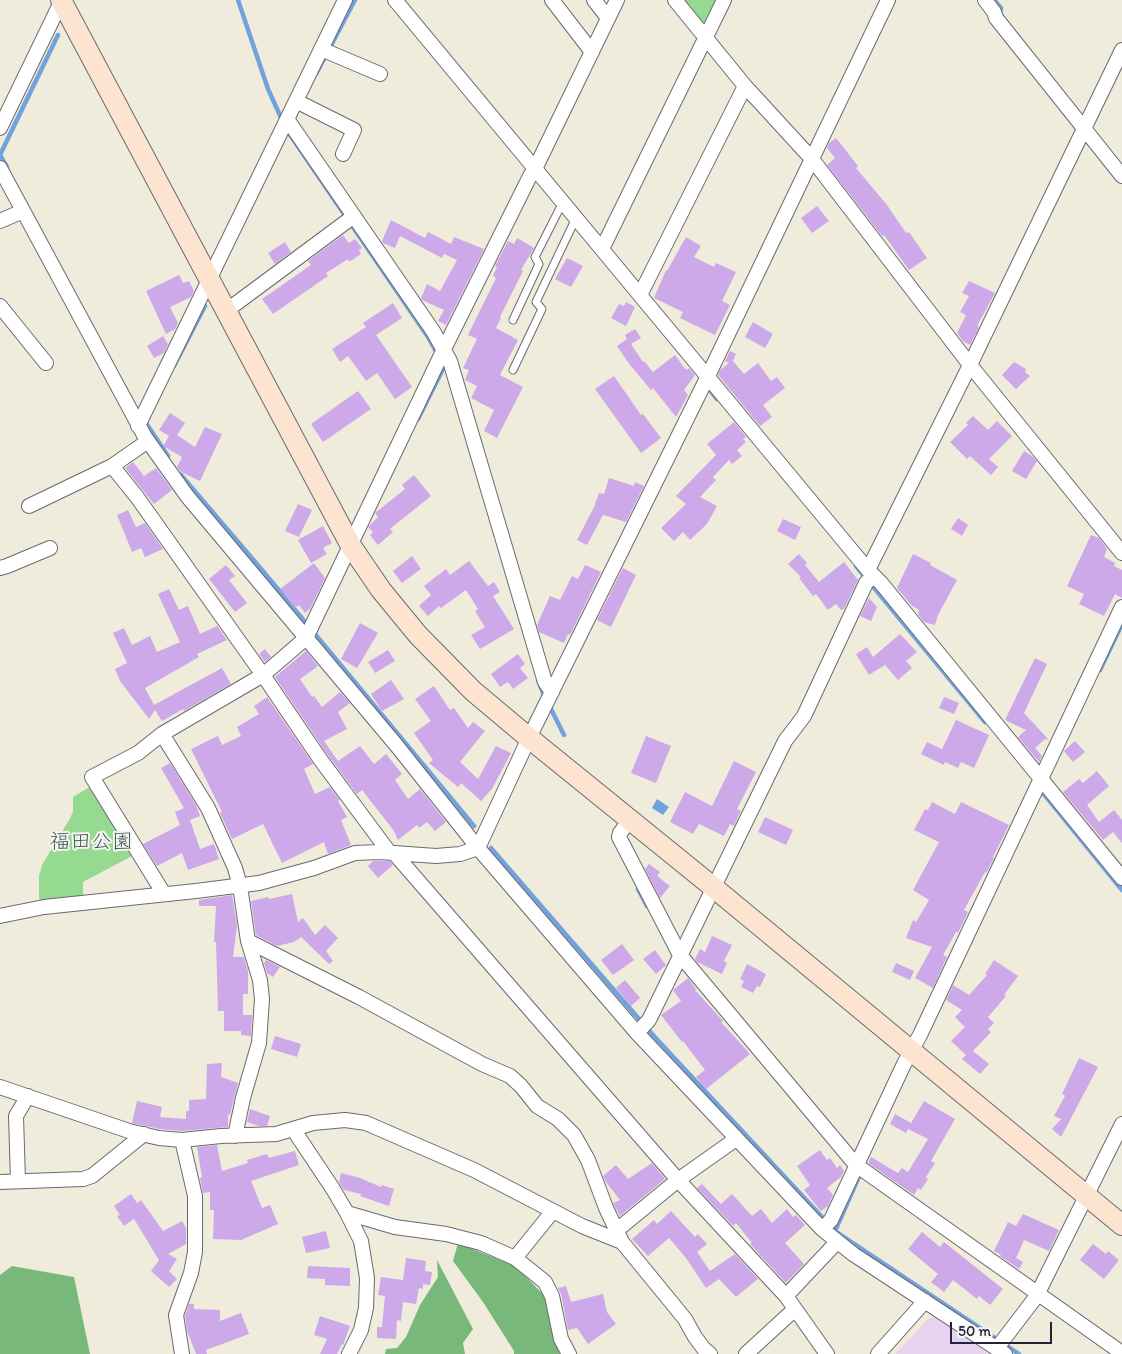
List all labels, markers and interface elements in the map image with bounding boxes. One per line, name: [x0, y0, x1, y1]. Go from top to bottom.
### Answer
park label: 福田公園: [49, 830, 133, 856]
scale bar: [952, 1312, 1054, 1344]
text: 50 m: [958, 1322, 991, 1340]

